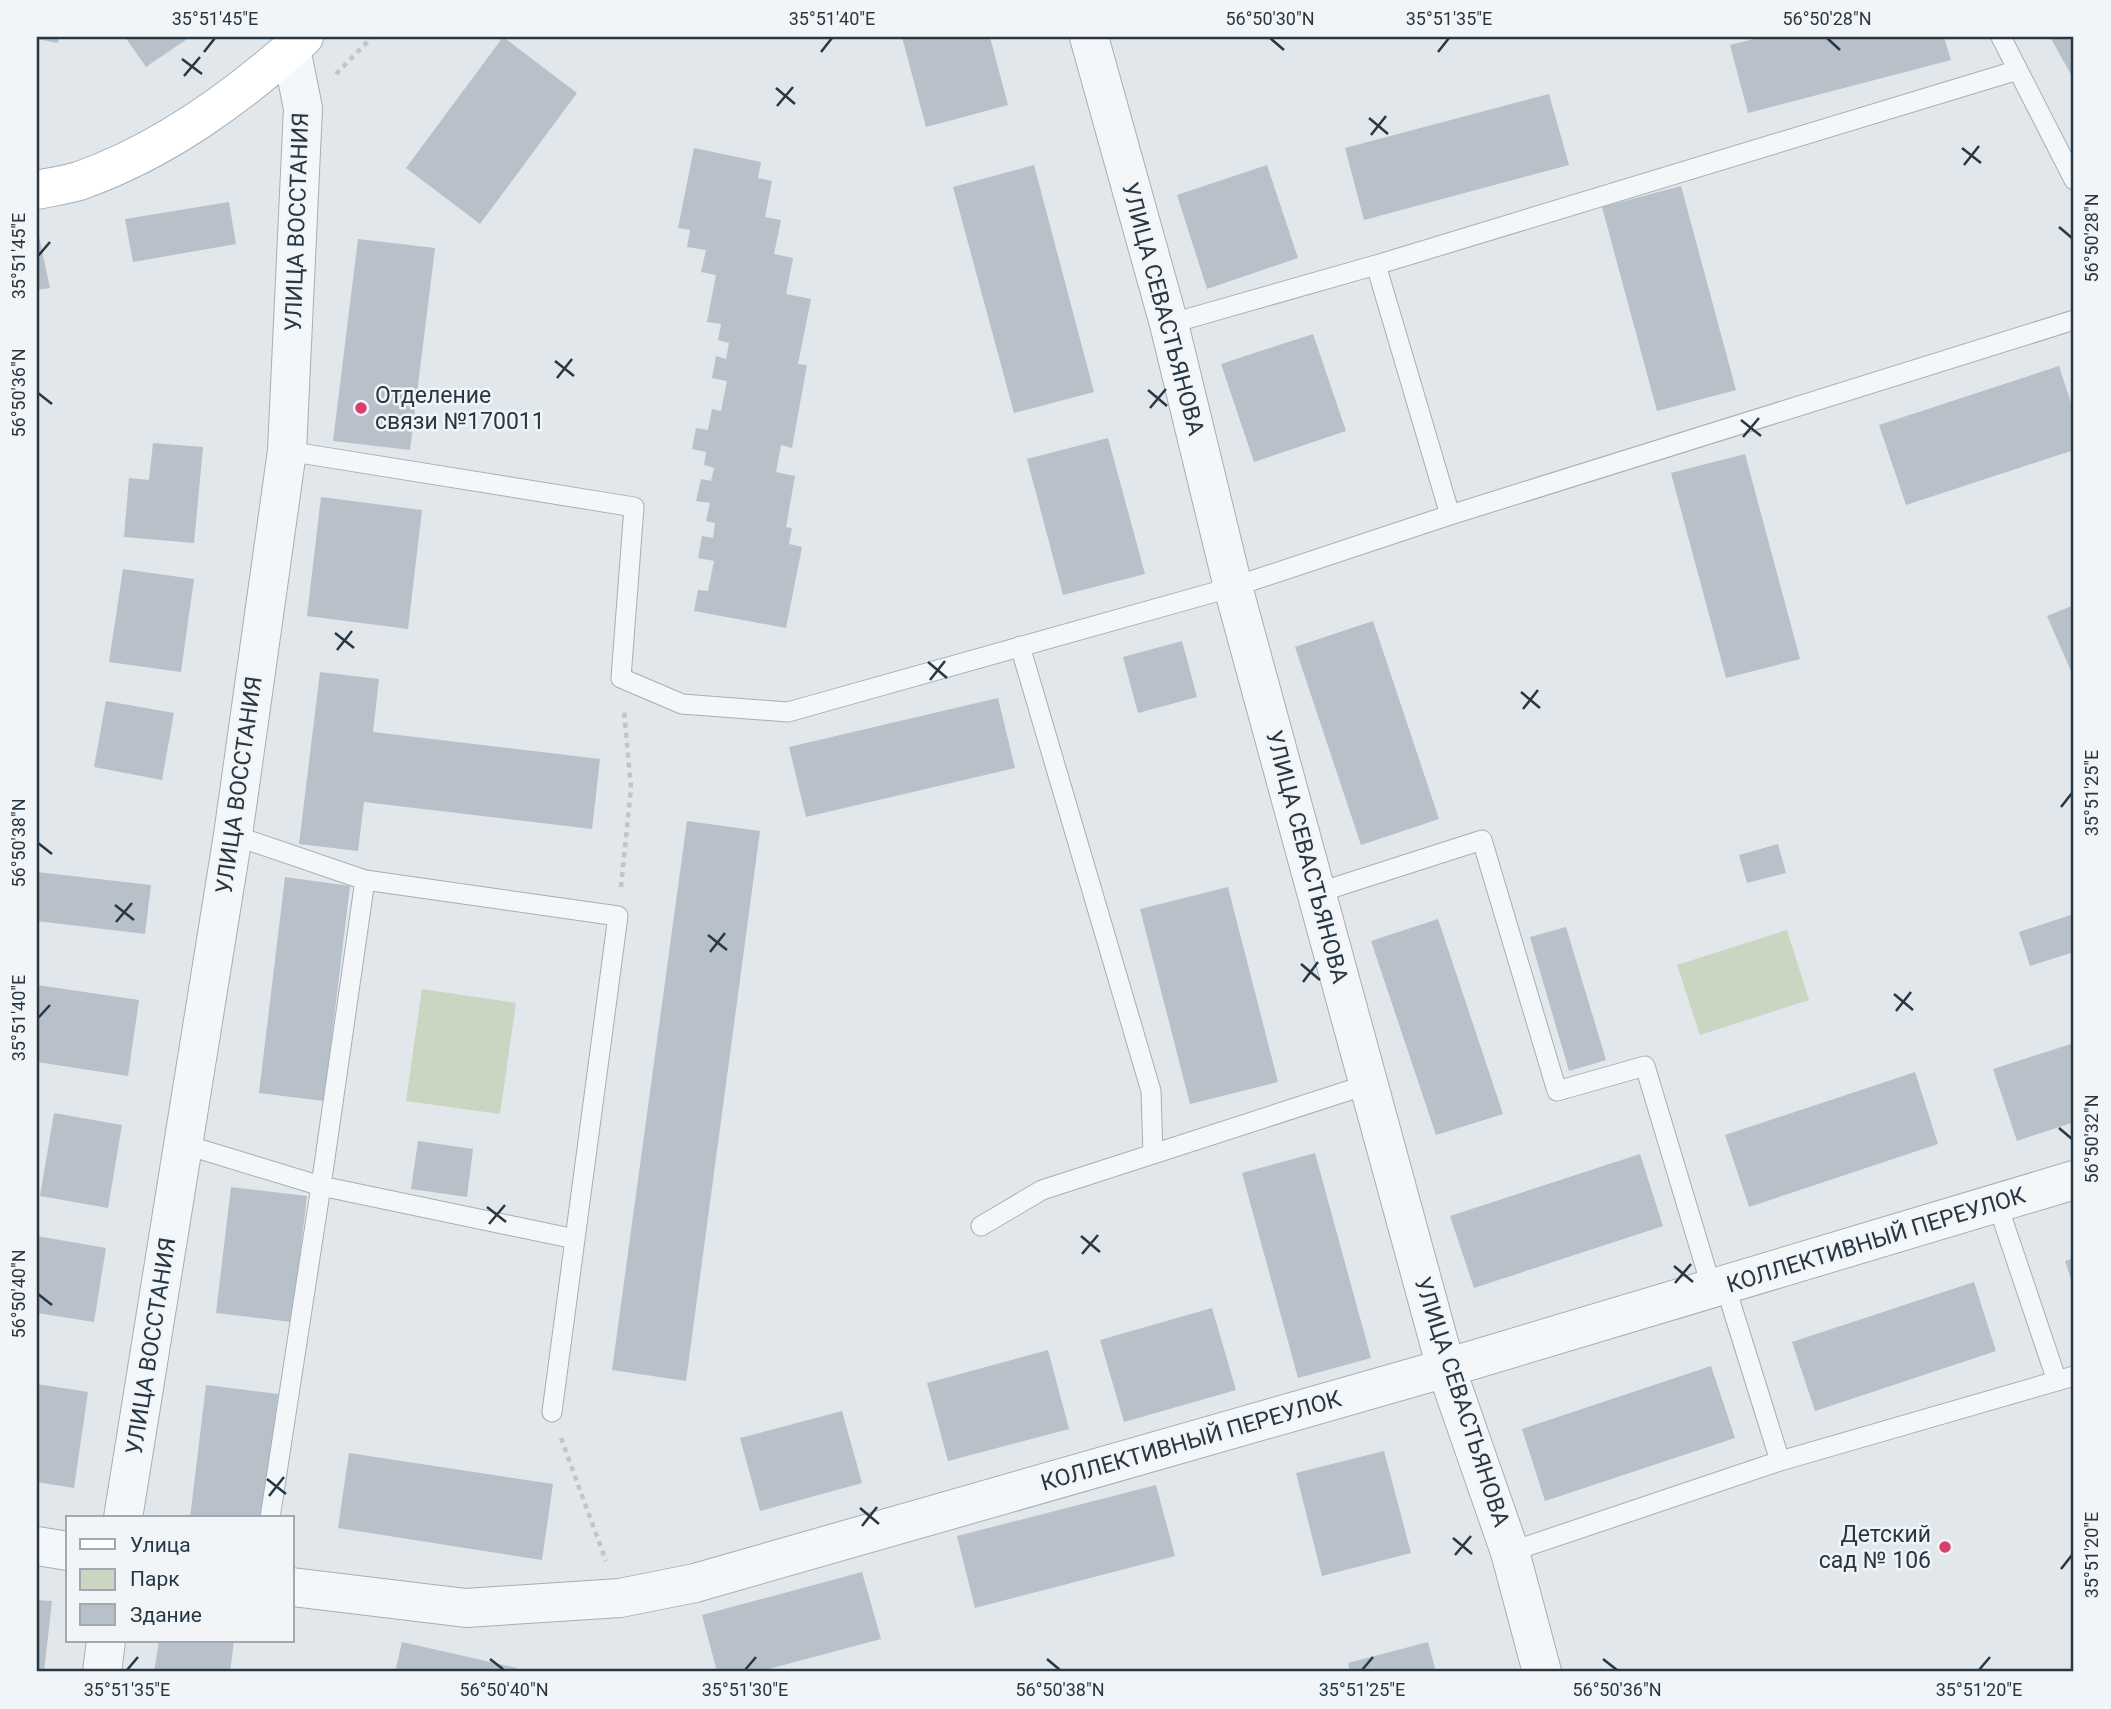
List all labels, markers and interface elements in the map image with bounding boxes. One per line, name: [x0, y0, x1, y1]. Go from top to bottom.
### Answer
text: 35°51'45"E: [172, 8, 258, 29]
text: 35°51'40"E: [789, 8, 875, 29]
text: 56°50'30"N: [1225, 8, 1315, 29]
text: 35°51'35"E: [1406, 8, 1492, 29]
text: 56°50'28"N: [1782, 8, 1872, 29]
street label: УЛИЦА ВОССТАНИЯ: [280, 112, 314, 332]
street label: УЛИЦА СЕВАСТЬЯНОВА: [1116, 180, 1210, 438]
text: 56°50'28"N: [2081, 193, 2102, 283]
text: 35°51'45"E: [8, 213, 29, 299]
text: 56°50'36"N: [8, 348, 29, 438]
place label: Отделение связи №170011: [375, 382, 545, 435]
marker: Отделение связи №170011: [353, 400, 369, 416]
street label: УЛИЦА ВОССТАНИЯ: [210, 675, 268, 895]
street label: УЛИЦА СЕВАСТЬЯНОВА: [1260, 728, 1354, 986]
text: 35°51'25"E: [2081, 750, 2102, 836]
text: 56°50'38"N: [8, 798, 29, 888]
text: 35°51'40"E: [8, 975, 29, 1061]
text: 56°50'32"N: [2081, 1094, 2102, 1184]
street label: КОЛЛЕКТИВНЫЙ ПЕРЕУЛОК: [1723, 1181, 2029, 1298]
street label: УЛИЦА ВОССТАНИЯ: [121, 1236, 181, 1456]
text: 56°50'40"N: [8, 1249, 29, 1339]
street label: УЛИЦА СЕВАСТЬЯНОВА: [1409, 1274, 1515, 1530]
street label: КОЛЛЕКТИВНЫЙ ПЕРЕУЛОК: [1037, 1384, 1345, 1497]
text: 35°51'20"E: [2081, 1512, 2102, 1598]
legend: [66, 1516, 294, 1642]
place label: Детский сад № 106: [1819, 1521, 1931, 1574]
text: Улица: [130, 1533, 191, 1557]
marker: Детский сад № 106: [1937, 1539, 1953, 1555]
text: Парк: [130, 1567, 180, 1591]
text: Здание: [130, 1603, 202, 1627]
text: 35°51'35"E: [84, 1679, 170, 1700]
text: 56°50'40"N: [459, 1679, 549, 1700]
text: 35°51'30"E: [702, 1679, 788, 1700]
text: 56°50'38"N: [1015, 1679, 1105, 1700]
text: 35°51'25"E: [1319, 1679, 1405, 1700]
text: 56°50'36"N: [1572, 1679, 1662, 1700]
text: 35°51'20"E: [1936, 1679, 2022, 1700]

